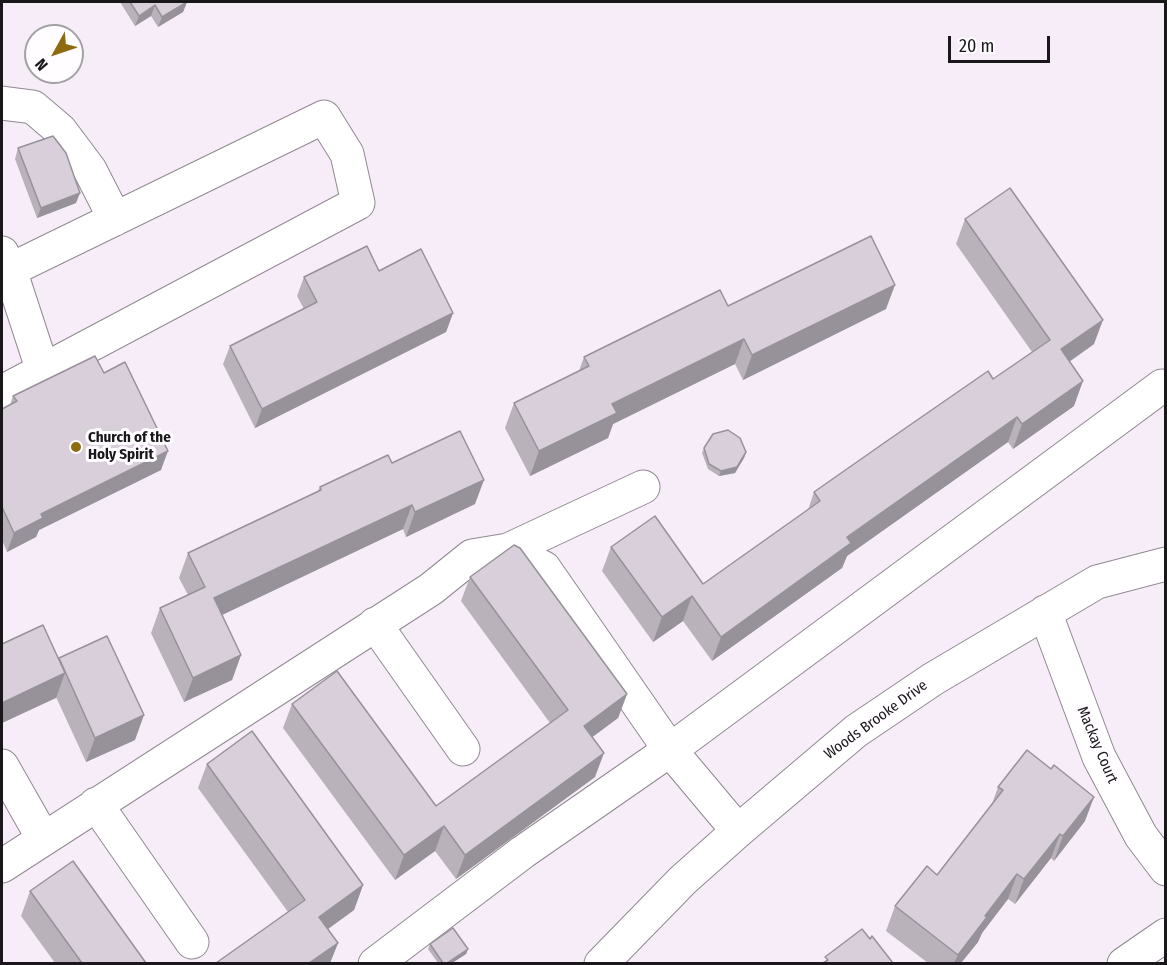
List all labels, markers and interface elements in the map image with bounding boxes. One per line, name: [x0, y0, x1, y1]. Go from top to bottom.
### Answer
north arrow: [24, 24, 84, 84]
scale bar: [951, 24, 1053, 62]
text: 20 m: [959, 35, 994, 57]
text: N: [31, 55, 52, 74]
place label: Church of the Holy Spirit: [88, 429, 171, 464]
marker: Church of the Holy Spirit: [69, 440, 83, 454]
street label: Woods Brooke Drive: [821, 677, 931, 763]
street label: Mackay Court: [1073, 704, 1121, 786]

